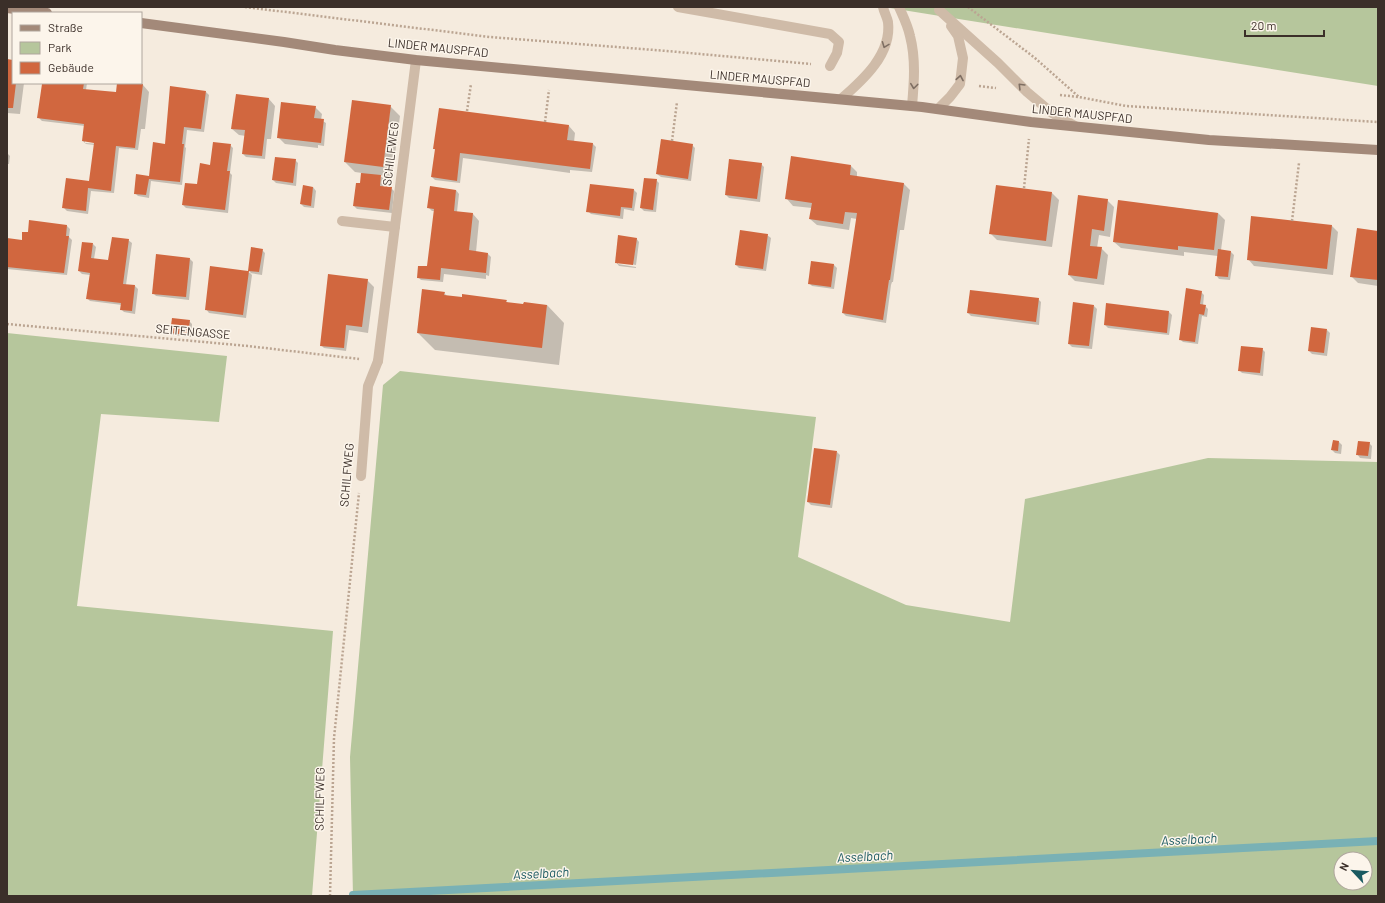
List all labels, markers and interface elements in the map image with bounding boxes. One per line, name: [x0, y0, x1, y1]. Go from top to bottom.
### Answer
legend: [12, 12, 142, 84]
scale bar: [1245, 12, 1324, 38]
text: 20 m: [1251, 18, 1277, 32]
text: Straße: [48, 20, 83, 34]
street label: LINDER MAUSPFAD: [387, 35, 489, 59]
text: Park: [48, 40, 72, 54]
one-way arrow: [882, 41, 890, 48]
text: Gebäude: [48, 60, 94, 74]
street label: LINDER MAUSPFAD: [709, 67, 811, 89]
one-way arrow: [955, 75, 964, 82]
one-way arrow: [910, 82, 919, 89]
one-way arrow: [1018, 84, 1026, 91]
street label: LINDER MAUSPFAD: [1031, 101, 1133, 125]
street label: SCHILFWEG: [379, 121, 401, 186]
street label: SEITENGASSE: [155, 321, 231, 341]
street label: SCHILFWEG: [336, 442, 356, 507]
street label: SCHILFWEG: [311, 767, 327, 831]
water label: Asselbach: [1160, 830, 1218, 848]
water label: Asselbach: [836, 847, 894, 865]
north arrow: [1333, 851, 1373, 891]
text: N: [1336, 860, 1351, 873]
water label: Asselbach: [512, 864, 570, 882]

